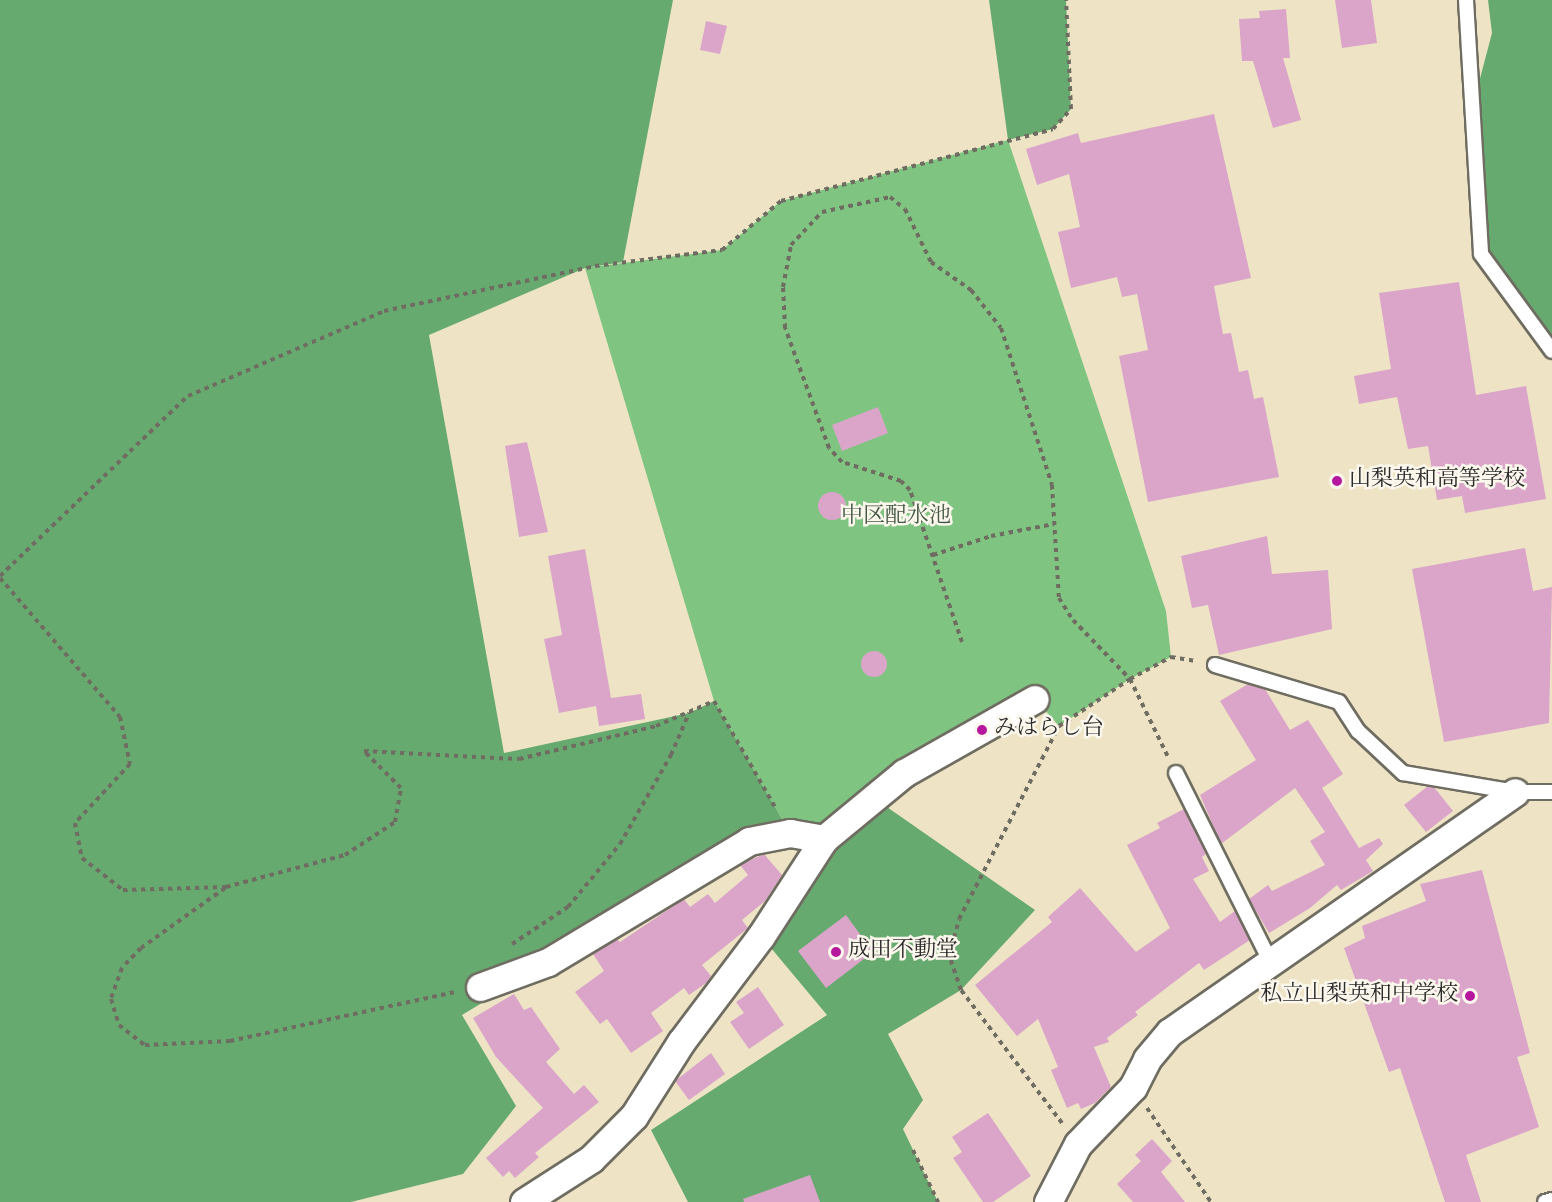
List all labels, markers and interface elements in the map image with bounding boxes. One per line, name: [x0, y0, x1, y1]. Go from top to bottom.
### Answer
place label: 山梨英和高等学校: [1349, 468, 1525, 494]
marker: 山梨英和高等学校: [1330, 474, 1344, 488]
park label: 中区配水池: [841, 505, 951, 531]
place label: みはらし台: [994, 717, 1104, 743]
marker: みはらし台: [975, 723, 989, 737]
place label: 成田不動堂: [848, 939, 958, 965]
marker: 成田不動堂: [829, 945, 843, 959]
place label: 私立山梨英和中学校: [1260, 983, 1458, 1009]
marker: 私立山梨英和中学校: [1463, 989, 1477, 1003]

